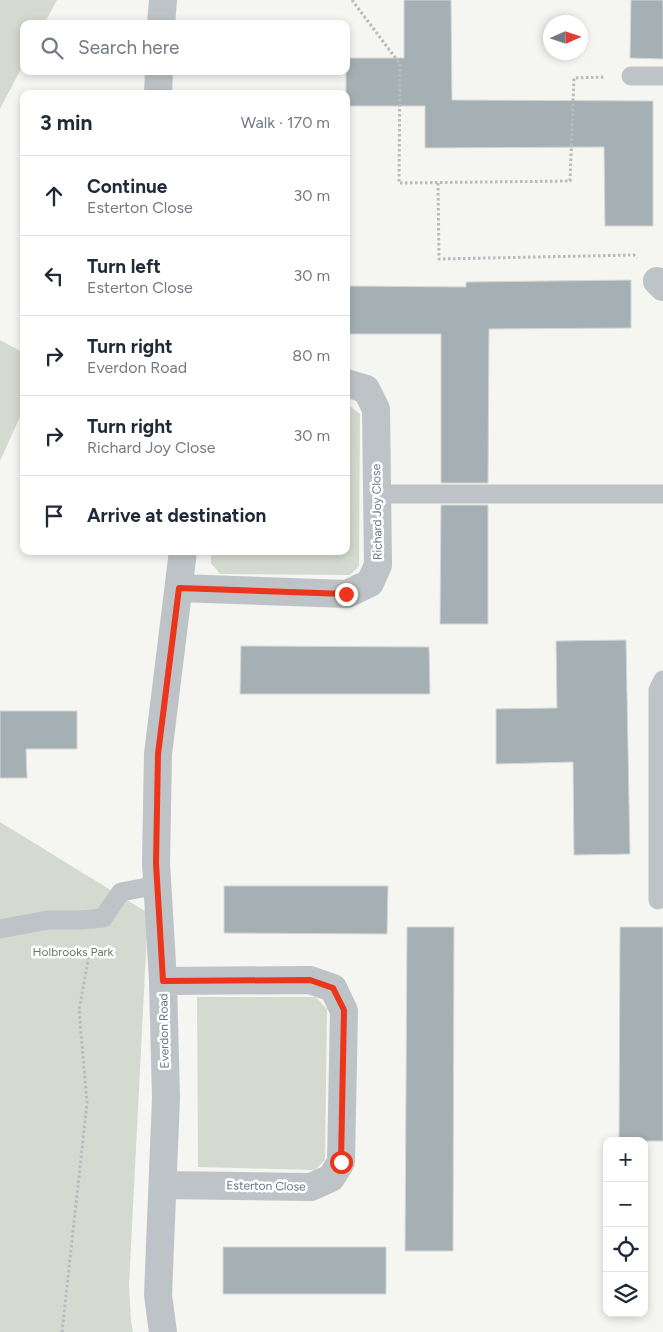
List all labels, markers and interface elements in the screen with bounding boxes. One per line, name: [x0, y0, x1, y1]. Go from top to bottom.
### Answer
north arrow: [543, 15, 588, 60]
search box: [20, 20, 350, 75]
icon: search: [38, 34, 66, 62]
text: Search here: [78, 36, 180, 59]
text: 3 min: [40, 110, 92, 135]
text: Walk · 170 m: [241, 113, 330, 132]
text: Continue: [87, 175, 167, 198]
icon: ahead: [40, 182, 68, 210]
text: 30 m: [293, 186, 330, 205]
text: Esterton Close: [87, 198, 193, 217]
text: Turn left: [87, 255, 161, 278]
icon: left: [40, 262, 68, 290]
text: 30 m: [293, 266, 330, 285]
text: Esterton Close: [87, 278, 193, 297]
text: Turn right: [87, 335, 173, 358]
icon: right: [40, 342, 68, 370]
text: 80 m: [292, 346, 330, 365]
text: Everdon Road: [87, 358, 187, 377]
text: Turn right: [87, 415, 173, 438]
icon: right: [40, 422, 68, 450]
text: 30 m: [293, 426, 330, 445]
text: Richard Joy Close: [87, 438, 215, 457]
street label: Richard Joy Close: [369, 463, 385, 560]
icon: arrive: [40, 502, 68, 530]
text: Arrive at destination: [87, 504, 266, 527]
route end: [335, 583, 358, 606]
park label: Holbrooks Park: [33, 945, 114, 959]
street label: Everdon Road: [156, 993, 172, 1069]
map controls: [603, 1137, 648, 1317]
button: +: [603, 1137, 648, 1182]
route start: [330, 1151, 353, 1174]
street label: Esterton Close: [226, 1178, 306, 1194]
button: −: [603, 1182, 648, 1227]
button: locate: [603, 1227, 648, 1272]
button: layers: [603, 1272, 648, 1317]

